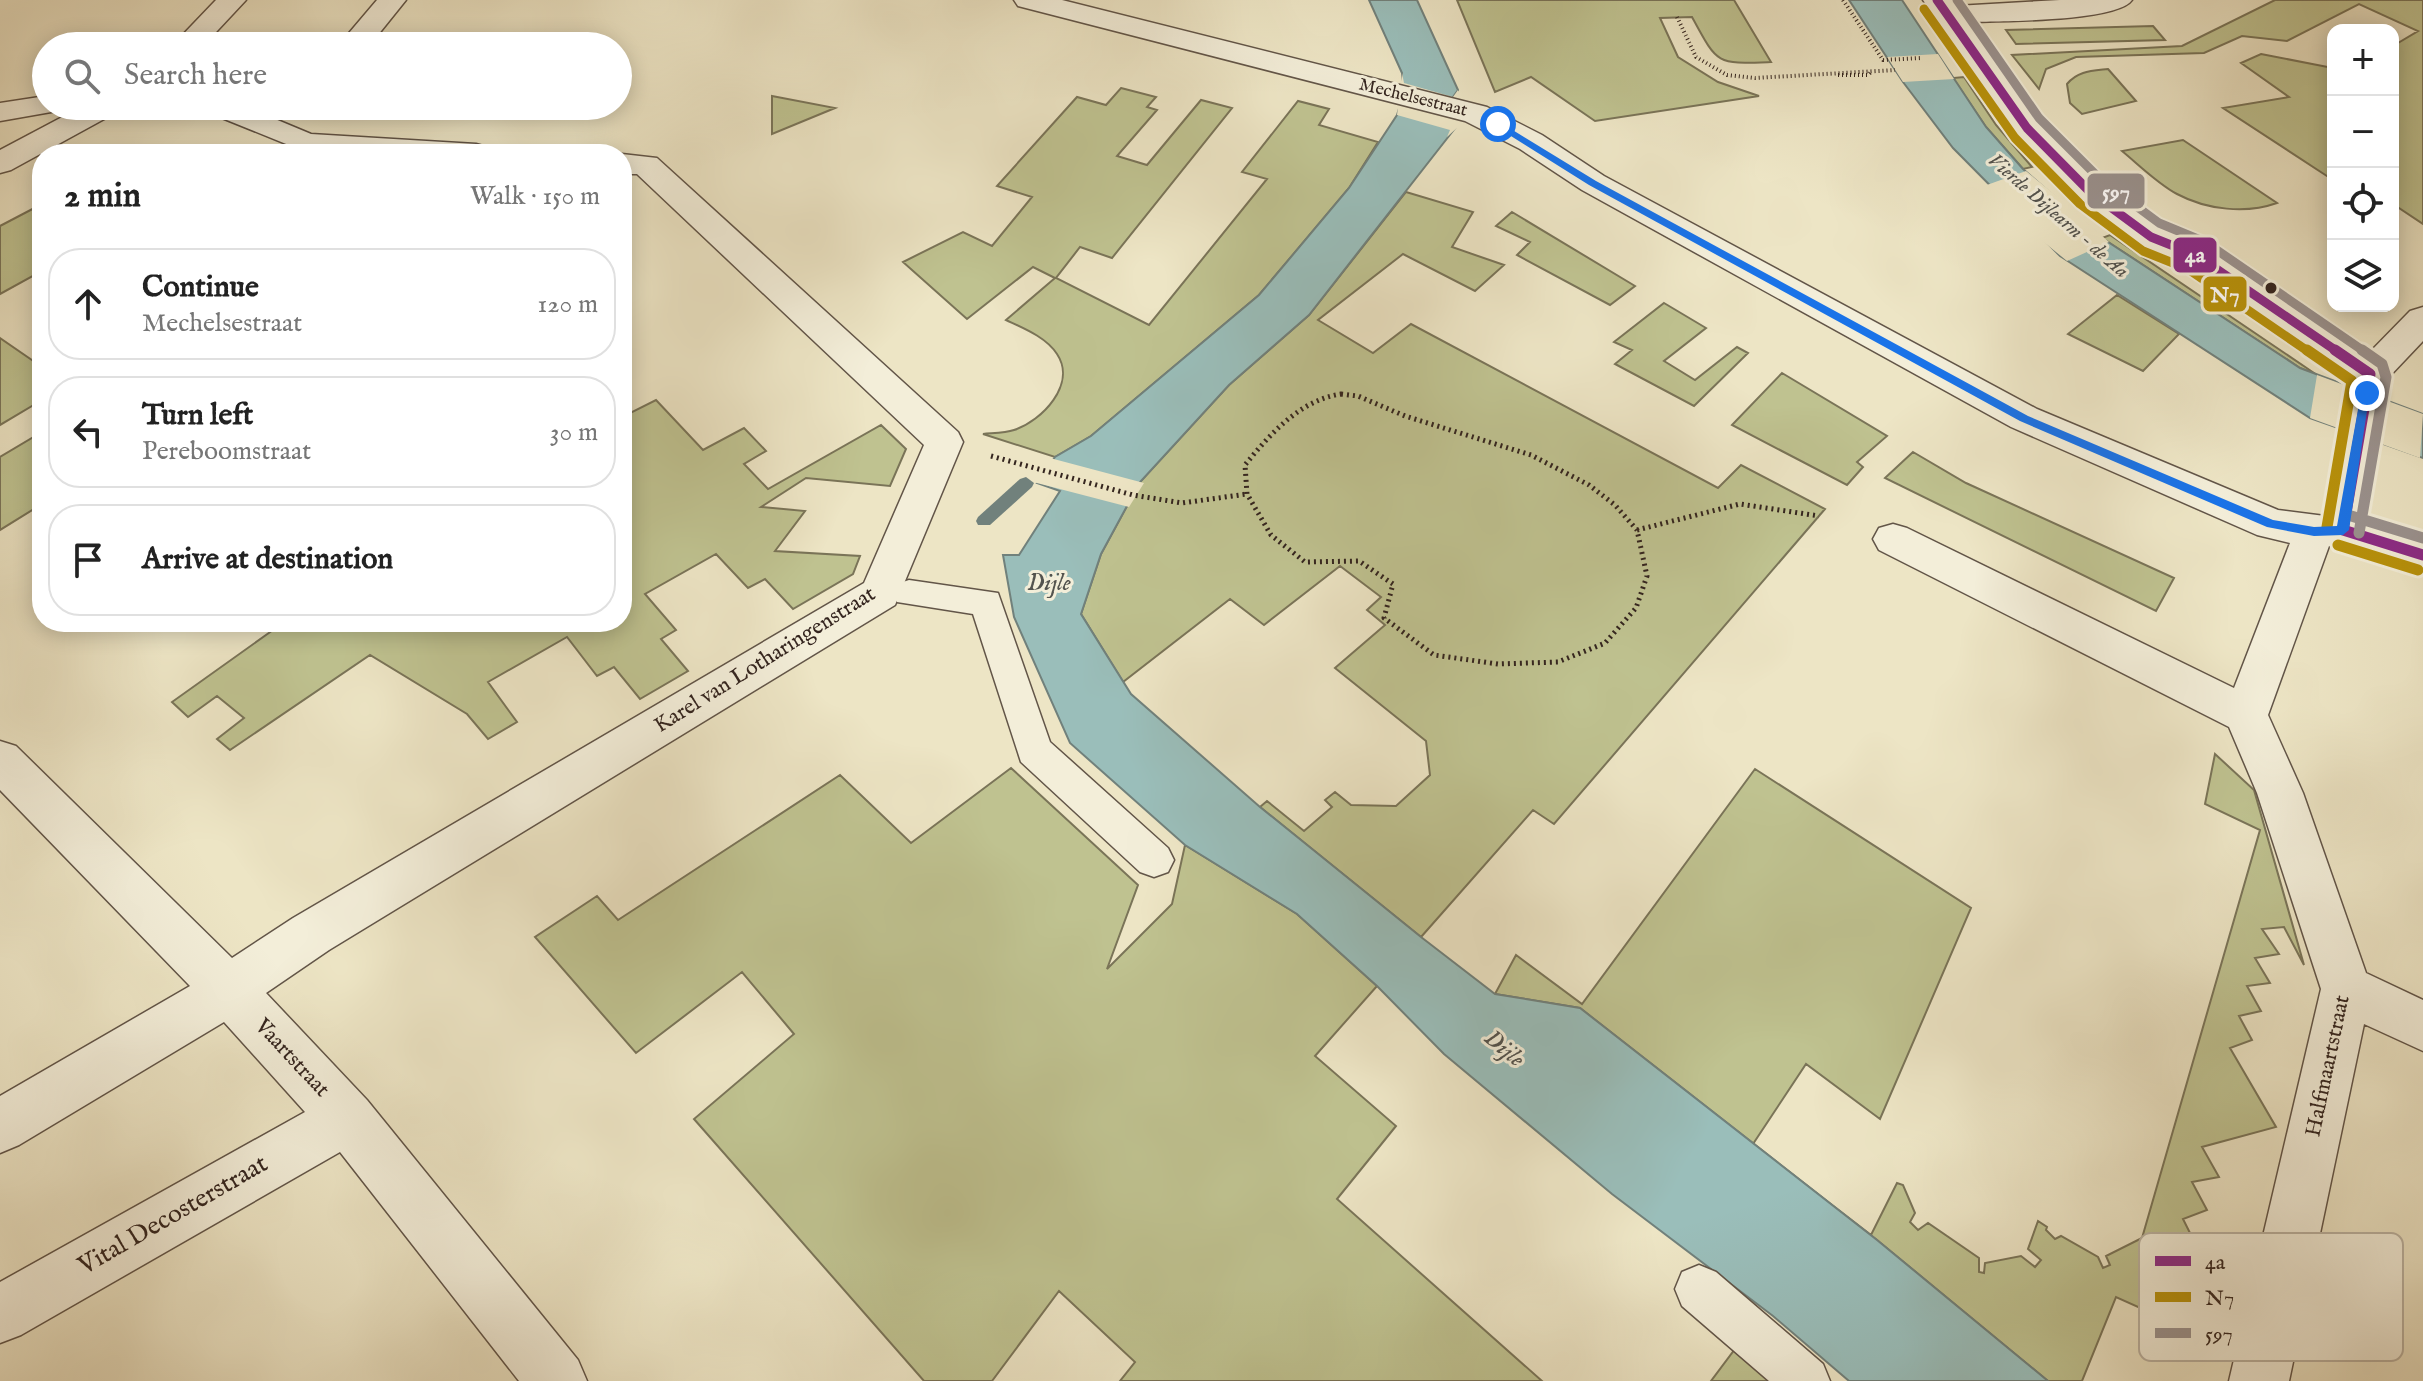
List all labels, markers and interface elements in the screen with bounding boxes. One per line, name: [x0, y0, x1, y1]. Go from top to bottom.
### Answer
map controls: [2327, 24, 2399, 312]
button: +: [2327, 24, 2399, 96]
search box: [32, 32, 632, 120]
icon: search: [60, 54, 104, 98]
text: Search here: [124, 57, 267, 95]
street label: Mechelsestraat: [1356, 73, 1470, 123]
button: −: [2327, 96, 2399, 168]
route start: [1480, 106, 1516, 142]
water label: Vierde Dijlearm - de Aa: [1983, 148, 2134, 284]
button: locate: [2327, 168, 2399, 240]
line badge: 597: [2086, 172, 2146, 210]
text: 2 min: [64, 175, 141, 218]
text: 597: [2102, 179, 2130, 207]
text: Walk · 150 m: [470, 180, 600, 213]
line badge: 4a: [2172, 236, 2218, 274]
button: layers: [2327, 240, 2399, 312]
text: 4a: [2185, 242, 2206, 270]
text: Continue: [142, 269, 259, 307]
line badge: N7: [2202, 275, 2248, 313]
unlabelled marker: [2263, 280, 2279, 296]
icon: ahead: [66, 282, 110, 326]
text: N7: [2209, 282, 2240, 310]
text: 120 m: [538, 288, 598, 321]
text: Mechelsestraat: [142, 307, 302, 340]
route end: [2349, 375, 2385, 411]
text: Turn left: [142, 397, 253, 435]
icon: left: [66, 410, 110, 454]
text: 30 m: [550, 416, 598, 449]
text: Pereboomstraat: [142, 435, 311, 468]
icon: arrive: [66, 538, 110, 582]
text: Arrive at destination: [142, 541, 393, 579]
water label: Dijle: [1027, 568, 1071, 599]
street label: Karel van Lotharingenstraat: [649, 580, 881, 740]
street label: Halfmaartstraat: [2299, 992, 2357, 1139]
street label: Vaartstraat: [248, 1012, 336, 1104]
water label: Dijle: [1477, 1023, 1531, 1075]
street label: Vital Decosterstraat: [71, 1147, 274, 1283]
legend: [2139, 1233, 2403, 1361]
text: 4a: [2205, 1249, 2226, 1277]
text: N7: [2205, 1285, 2234, 1313]
text: 597: [2205, 1321, 2233, 1349]

